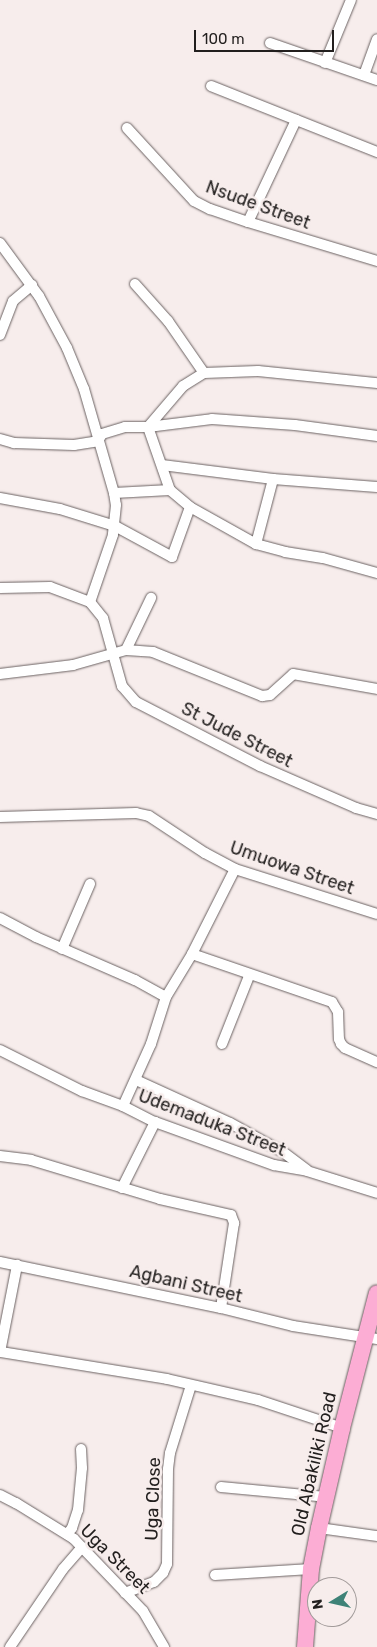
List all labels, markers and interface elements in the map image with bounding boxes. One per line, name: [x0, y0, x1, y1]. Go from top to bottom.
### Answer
scale bar: [197, 20, 337, 52]
text: 100 m: [202, 30, 244, 48]
street label: Nsude Street: [203, 176, 313, 234]
street label: St Jude Street: [178, 698, 296, 772]
street label: Umuowa Street: [227, 837, 357, 899]
street label: Udemaduka Street: [135, 1085, 289, 1161]
street label: Agbani Street: [128, 1261, 244, 1307]
street label: Old Abakiliki Road: [287, 1390, 341, 1538]
street label: Uga Close: [141, 1457, 165, 1541]
street label: Uga Street: [76, 1520, 154, 1598]
north arrow: [307, 1577, 357, 1627]
text: N: [308, 1598, 327, 1611]

